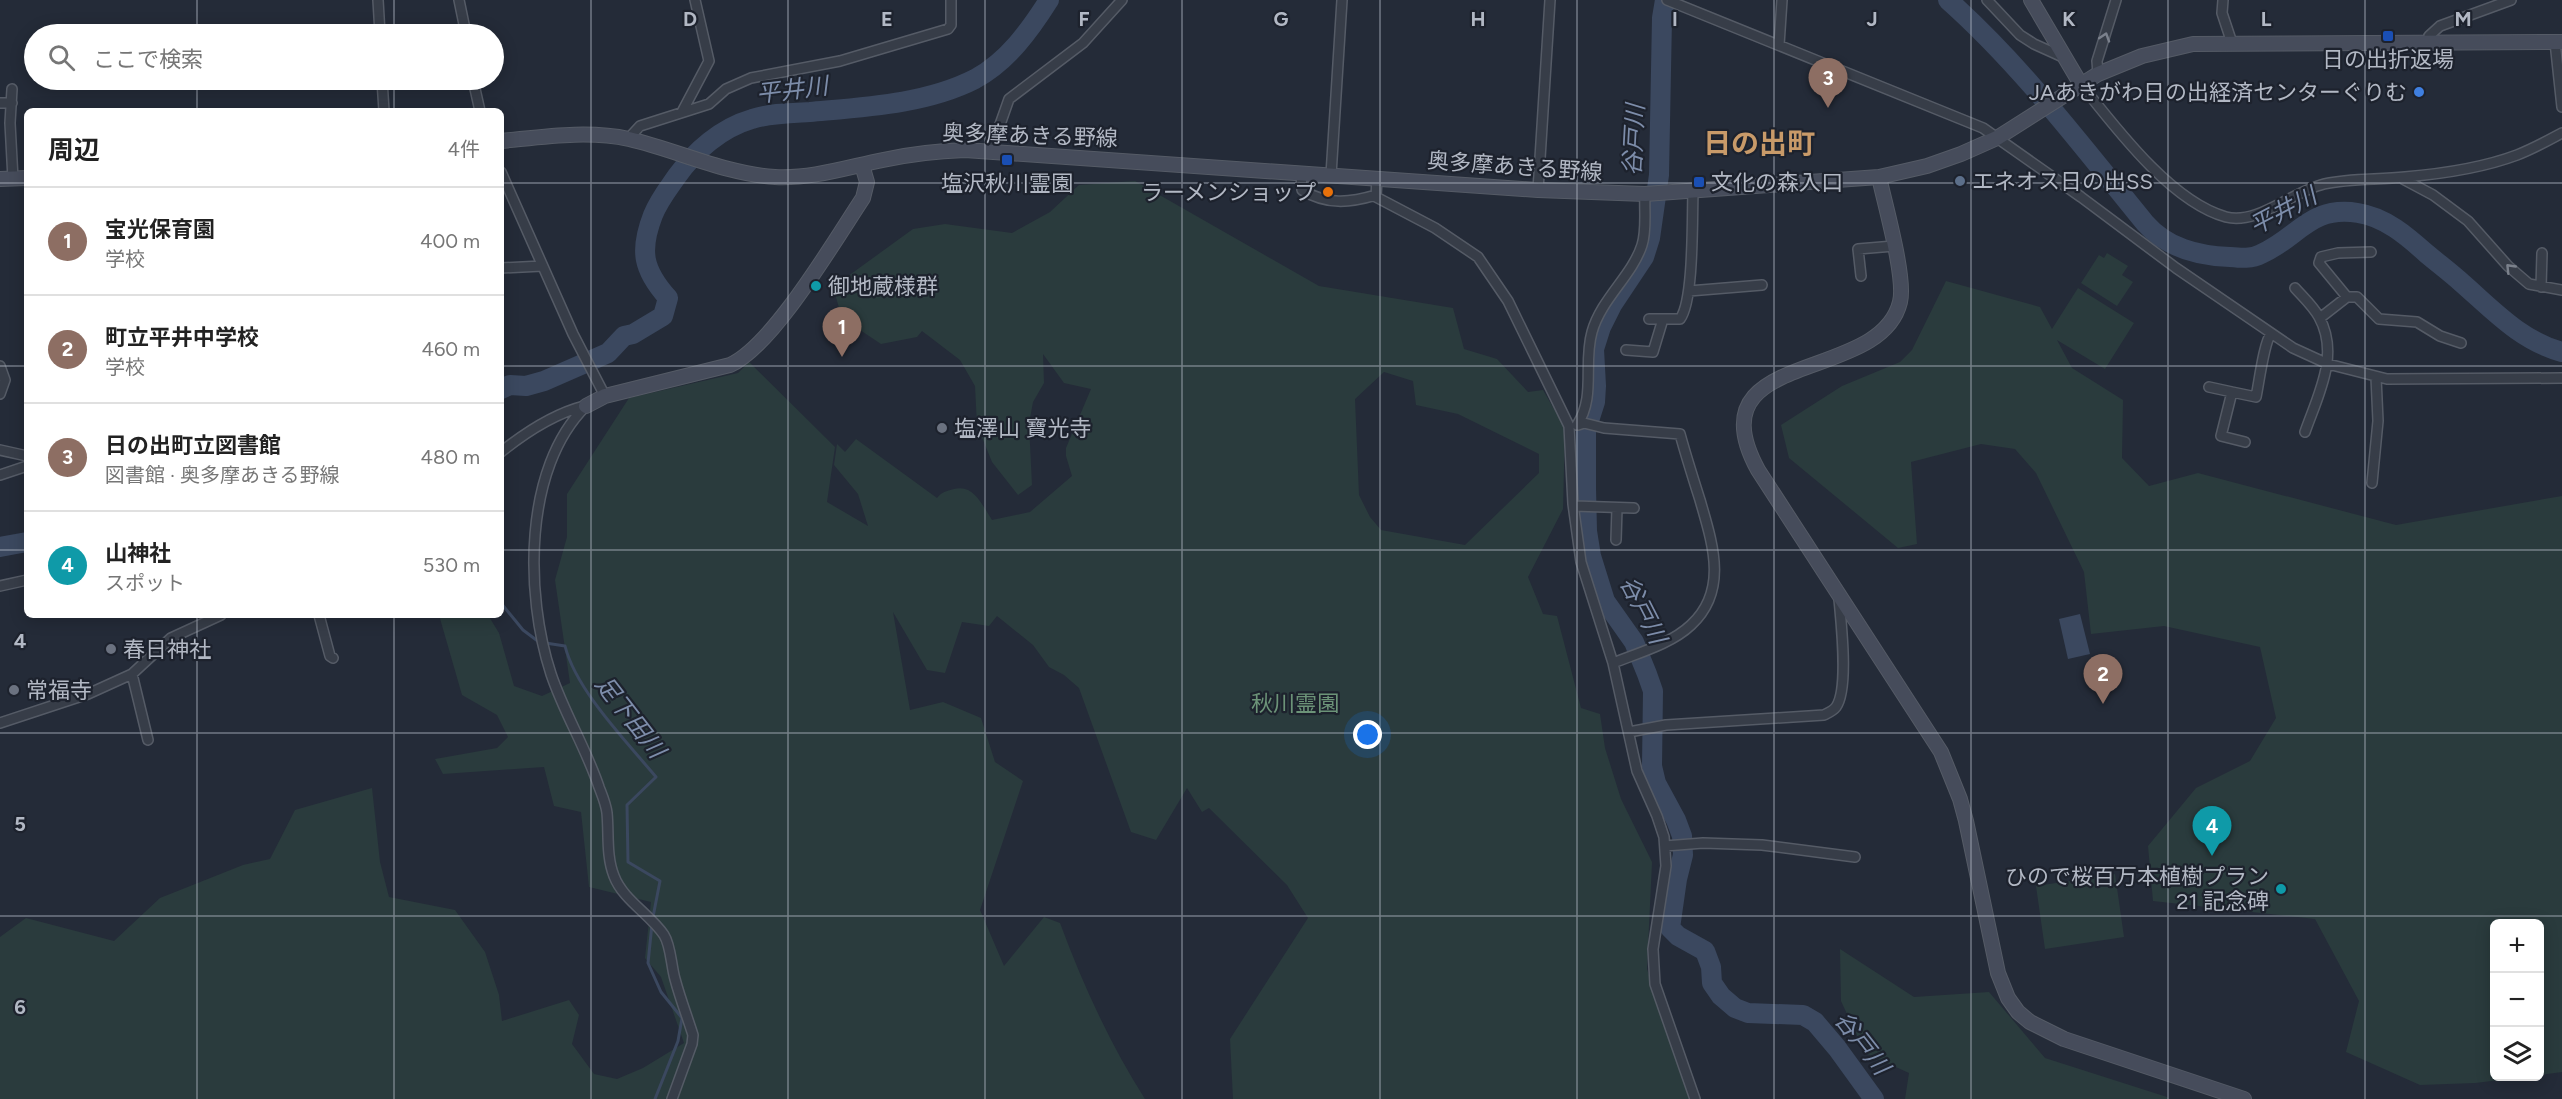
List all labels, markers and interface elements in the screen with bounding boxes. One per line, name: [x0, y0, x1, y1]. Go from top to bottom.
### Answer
text: D: [683, 7, 697, 31]
text: E: [881, 7, 893, 31]
text: F: [1078, 7, 1090, 31]
text: G: [1274, 7, 1289, 31]
text: H: [1471, 7, 1486, 31]
text: I: [1672, 7, 1678, 31]
text: J: [1866, 7, 1878, 31]
text: K: [2062, 7, 2076, 31]
text: L: [2261, 7, 2272, 31]
text: M: [2454, 7, 2472, 31]
search box: [24, 24, 504, 90]
marker: 日の出折返場: [2381, 29, 2395, 43]
one-way arrow: [2097, 32, 2110, 43]
icon: search: [45, 41, 78, 74]
text: ここで検索: [93, 46, 203, 73]
place label: 日の出折返場: [2322, 46, 2454, 73]
pin: 3: [1808, 58, 1848, 108]
water label: 平井川: [754, 70, 832, 108]
place label: JAあきがわ日の出経済センターぐりむ: [2029, 79, 2407, 106]
marker: JAあきがわ日の出経済センターぐりむ: [2412, 85, 2426, 99]
water label: 谷戸川: [1617, 100, 1650, 177]
street label: 奥多摩あきる野線: [942, 119, 1118, 152]
district label: 日の出町: [1703, 126, 1815, 160]
text: 周辺: [48, 134, 100, 166]
text: 4件: [448, 137, 480, 161]
street label: 奥多摩あきる野線: [1426, 147, 1603, 186]
marker: 塩沢秋川霊園: [1000, 153, 1014, 167]
place label: エネオス日の出SS: [1972, 168, 2153, 195]
place label: 文化の森入口: [1711, 169, 1843, 196]
place label: 塩沢秋川霊園: [941, 170, 1073, 197]
marker: エネオス日の出SS: [1953, 174, 1967, 188]
marker: 文化の森入口: [1692, 175, 1706, 189]
place label: ラーメンショップ: [1141, 179, 1316, 206]
water label: 平井川: [2244, 179, 2324, 240]
marker: ラーメンショップ: [1321, 185, 1335, 199]
text: 宝光保育園: [105, 216, 215, 243]
text: 1: [63, 229, 72, 253]
text: 400 m: [420, 229, 480, 253]
text: 学校: [105, 247, 145, 271]
one-way arrow: [2507, 264, 2518, 275]
place label: 御地蔵様群: [828, 273, 938, 300]
marker: 御地蔵様群: [809, 279, 823, 293]
pin: 1: [822, 308, 862, 357]
text: 町立平井中学校: [105, 324, 259, 351]
text: 2: [62, 337, 73, 361]
text: 460 m: [421, 337, 480, 361]
text: 学校: [105, 355, 145, 379]
place label: 塩澤山 寶光寺: [954, 415, 1091, 442]
marker: 塩澤山 寶光寺: [935, 421, 949, 435]
text: 日の出町立図書館: [105, 432, 281, 459]
text: 3: [62, 445, 73, 469]
text: 480 m: [421, 445, 480, 469]
text: 図書館 · 奥多摩あきる野線: [105, 463, 340, 487]
text: 山神社: [105, 540, 171, 567]
text: 4: [61, 553, 74, 577]
text: 530 m: [423, 553, 480, 577]
text: スポット: [105, 571, 185, 595]
water label: 谷戸川: [1614, 571, 1674, 651]
text: 4: [14, 629, 27, 653]
place label: 春日神社: [123, 636, 211, 663]
marker: 春日神社: [104, 642, 118, 656]
pin: 2: [2084, 654, 2122, 704]
water label: 足下田川: [589, 670, 673, 766]
place label: 常福寺: [26, 677, 92, 704]
marker: 常福寺: [7, 683, 21, 697]
park label: 秋川霊園: [1251, 690, 1339, 717]
your location: [1353, 720, 1382, 749]
pin: 4: [2192, 806, 2232, 856]
text: 5: [14, 812, 26, 836]
place label: ひので桜百万本植樹プラン 21 記念碑: [2005, 863, 2269, 915]
marker: ひので桜百万本植樹プラン 21 記念碑: [2274, 882, 2288, 896]
map controls: [2490, 919, 2544, 1081]
button: +: [2490, 919, 2544, 973]
button: −: [2490, 973, 2544, 1027]
text: 6: [14, 995, 26, 1019]
water label: 谷戸川: [1829, 1005, 1898, 1082]
button: layers: [2490, 1027, 2544, 1081]

